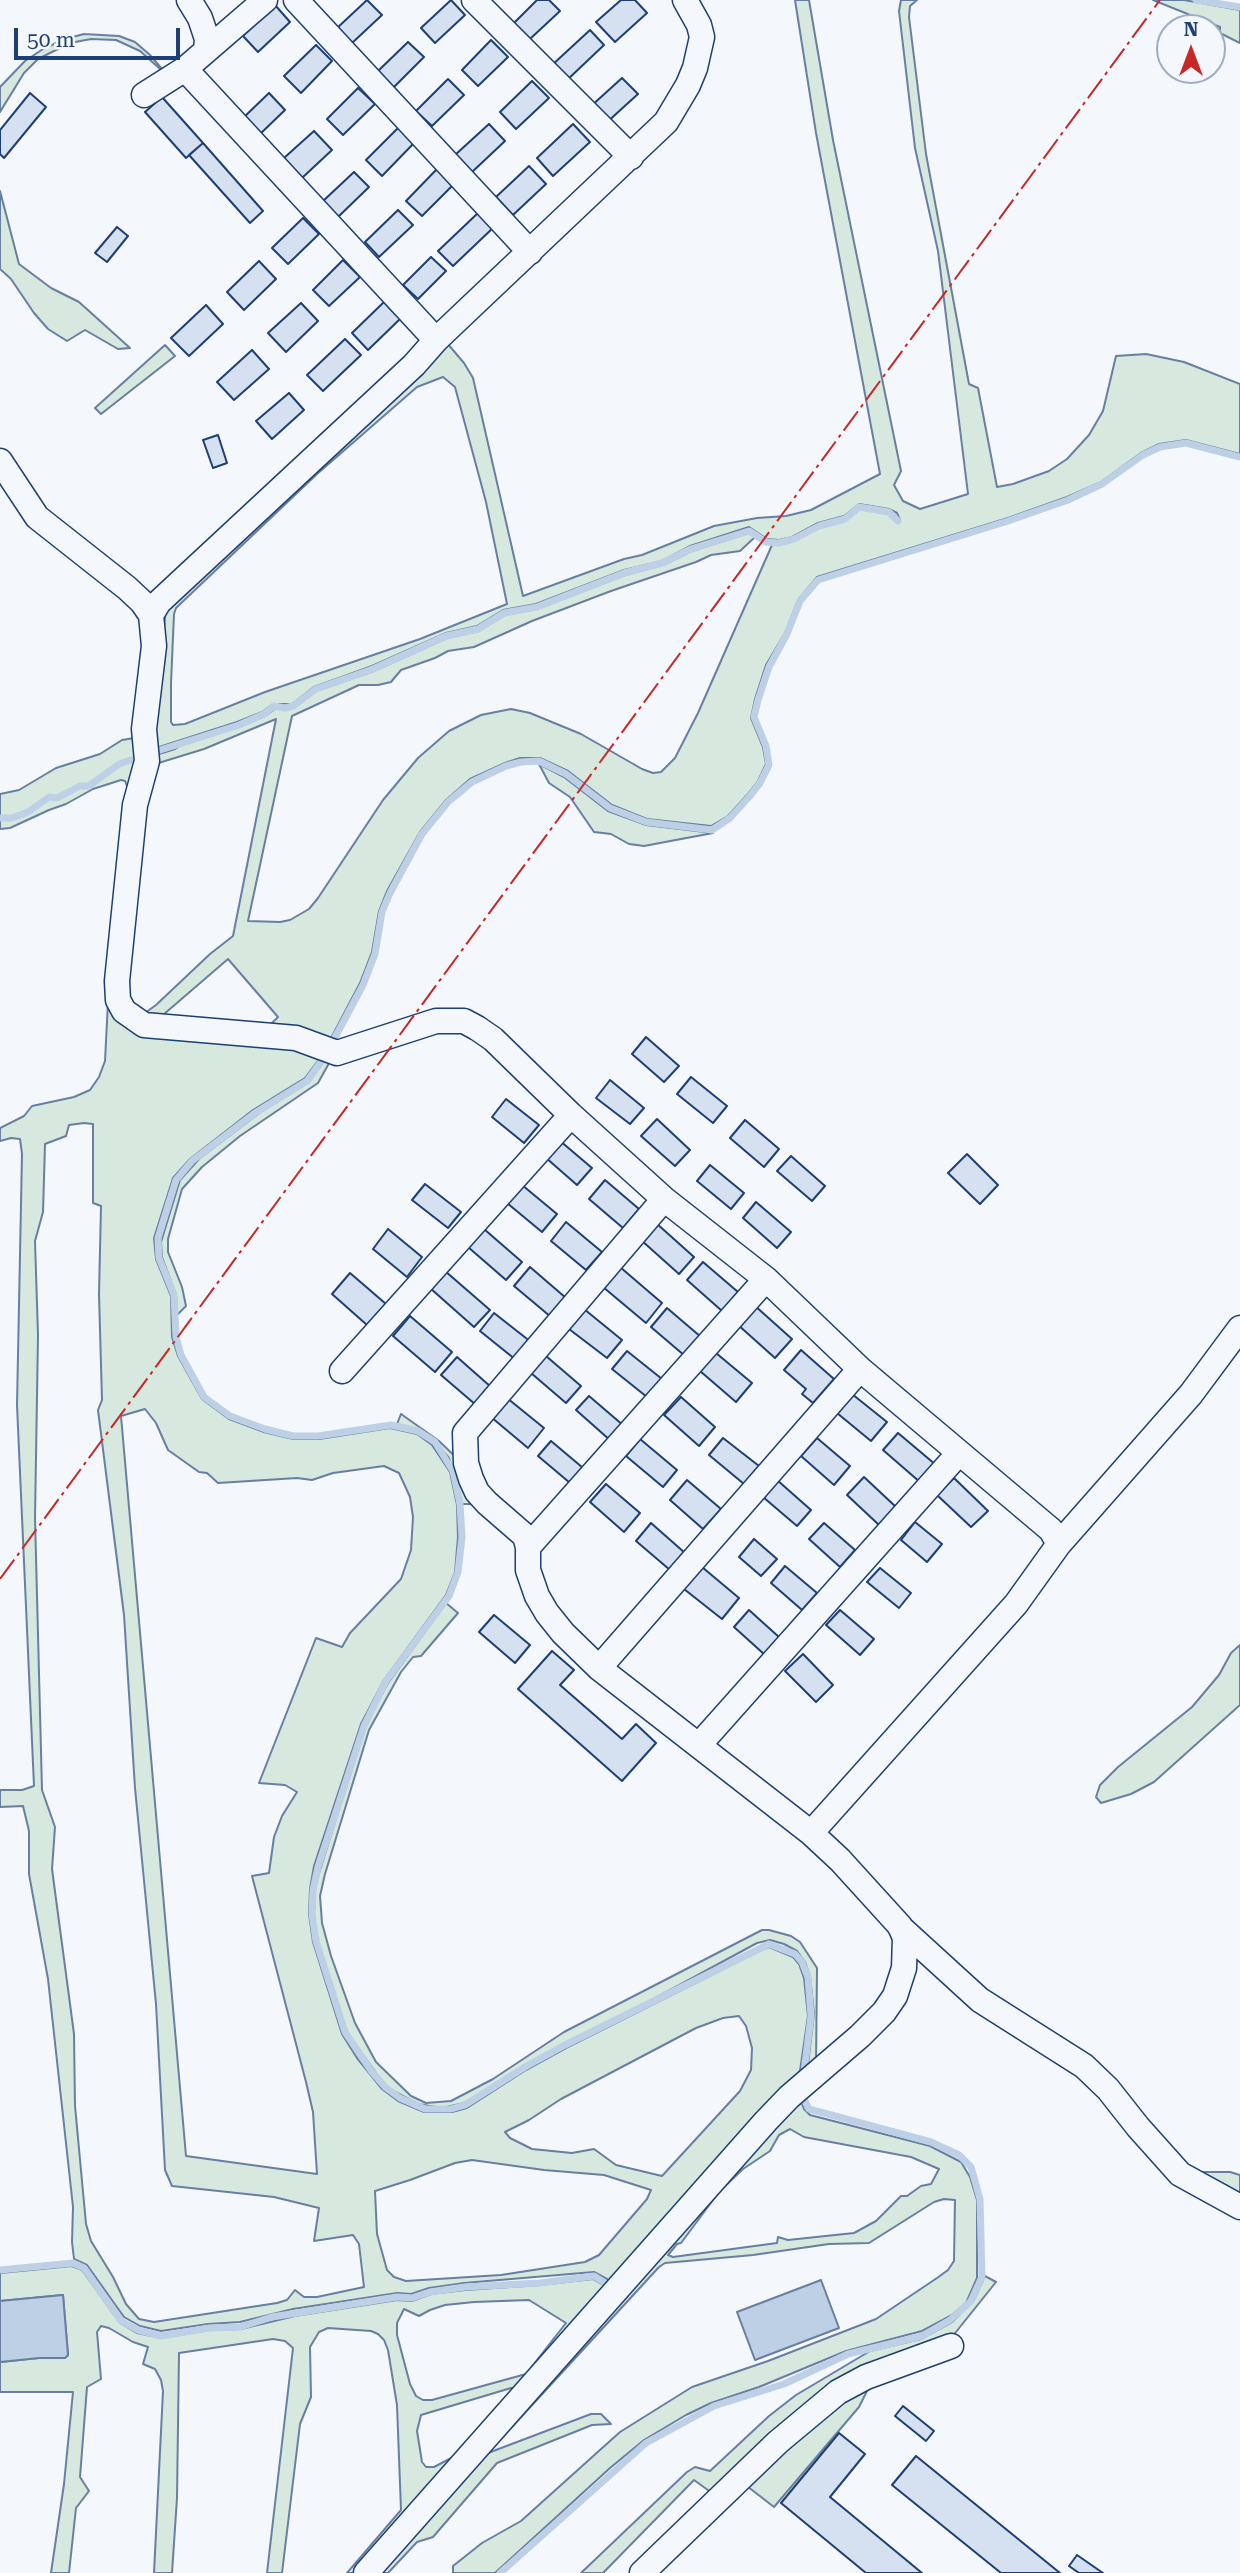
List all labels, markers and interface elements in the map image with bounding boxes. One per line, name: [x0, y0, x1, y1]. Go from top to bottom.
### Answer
scale bar: [18, 14, 184, 58]
north arrow: [1156, 14, 1226, 84]
text: N: [1184, 18, 1198, 41]
text: 50 m: [27, 28, 75, 52]

